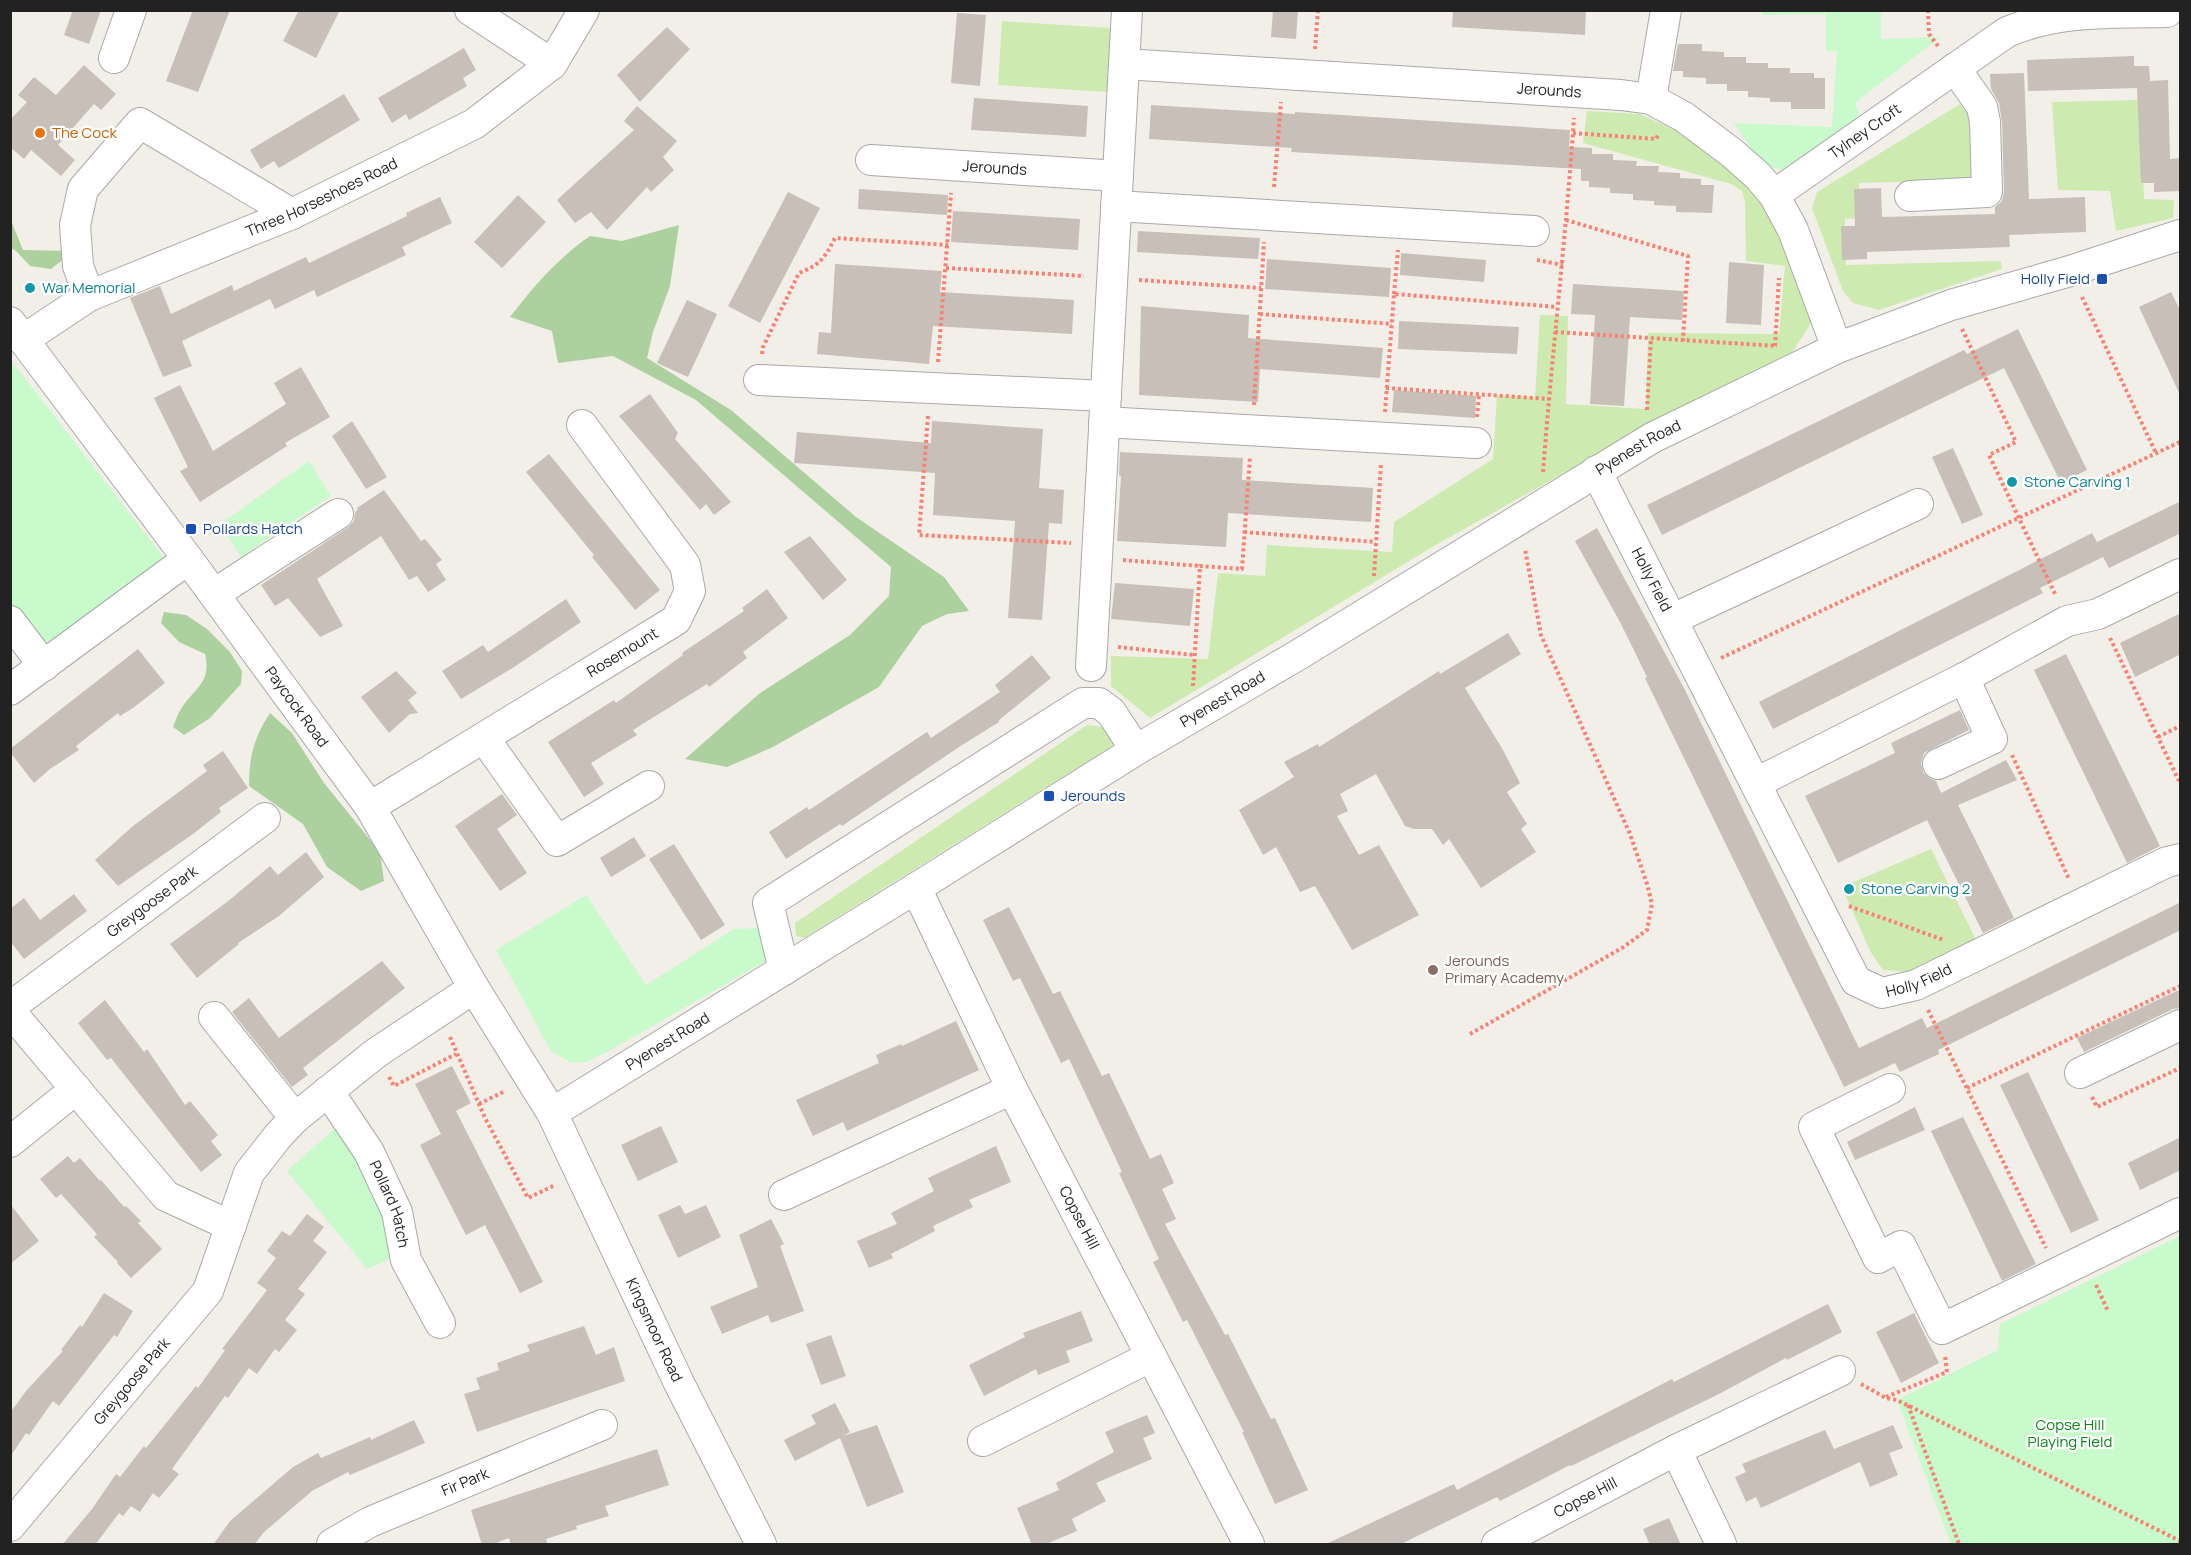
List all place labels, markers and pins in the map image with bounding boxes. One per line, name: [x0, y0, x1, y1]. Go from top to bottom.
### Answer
place label: The Cock: [52, 122, 118, 143]
marker: The Cock: [33, 126, 47, 140]
place label: Holly Field: [2021, 268, 2090, 289]
marker: Holly Field: [2095, 272, 2109, 286]
place label: War Memorial: [42, 277, 136, 298]
marker: War Memorial: [23, 281, 37, 295]
place label: Stone Carving 1: [2024, 471, 2131, 492]
marker: Stone Carving 1: [2005, 475, 2019, 489]
place label: Pollards Hatch: [203, 518, 303, 539]
marker: Pollards Hatch: [184, 522, 198, 536]
place label: Jerounds: [1061, 785, 1126, 806]
marker: Jerounds: [1042, 789, 1056, 803]
place label: Stone Carving 2: [1861, 878, 1970, 899]
marker: Stone Carving 2: [1842, 882, 1856, 896]
place label: Jerounds Primary Academy: [1445, 950, 1564, 988]
marker: Jerounds Primary Academy: [1426, 963, 1440, 977]

